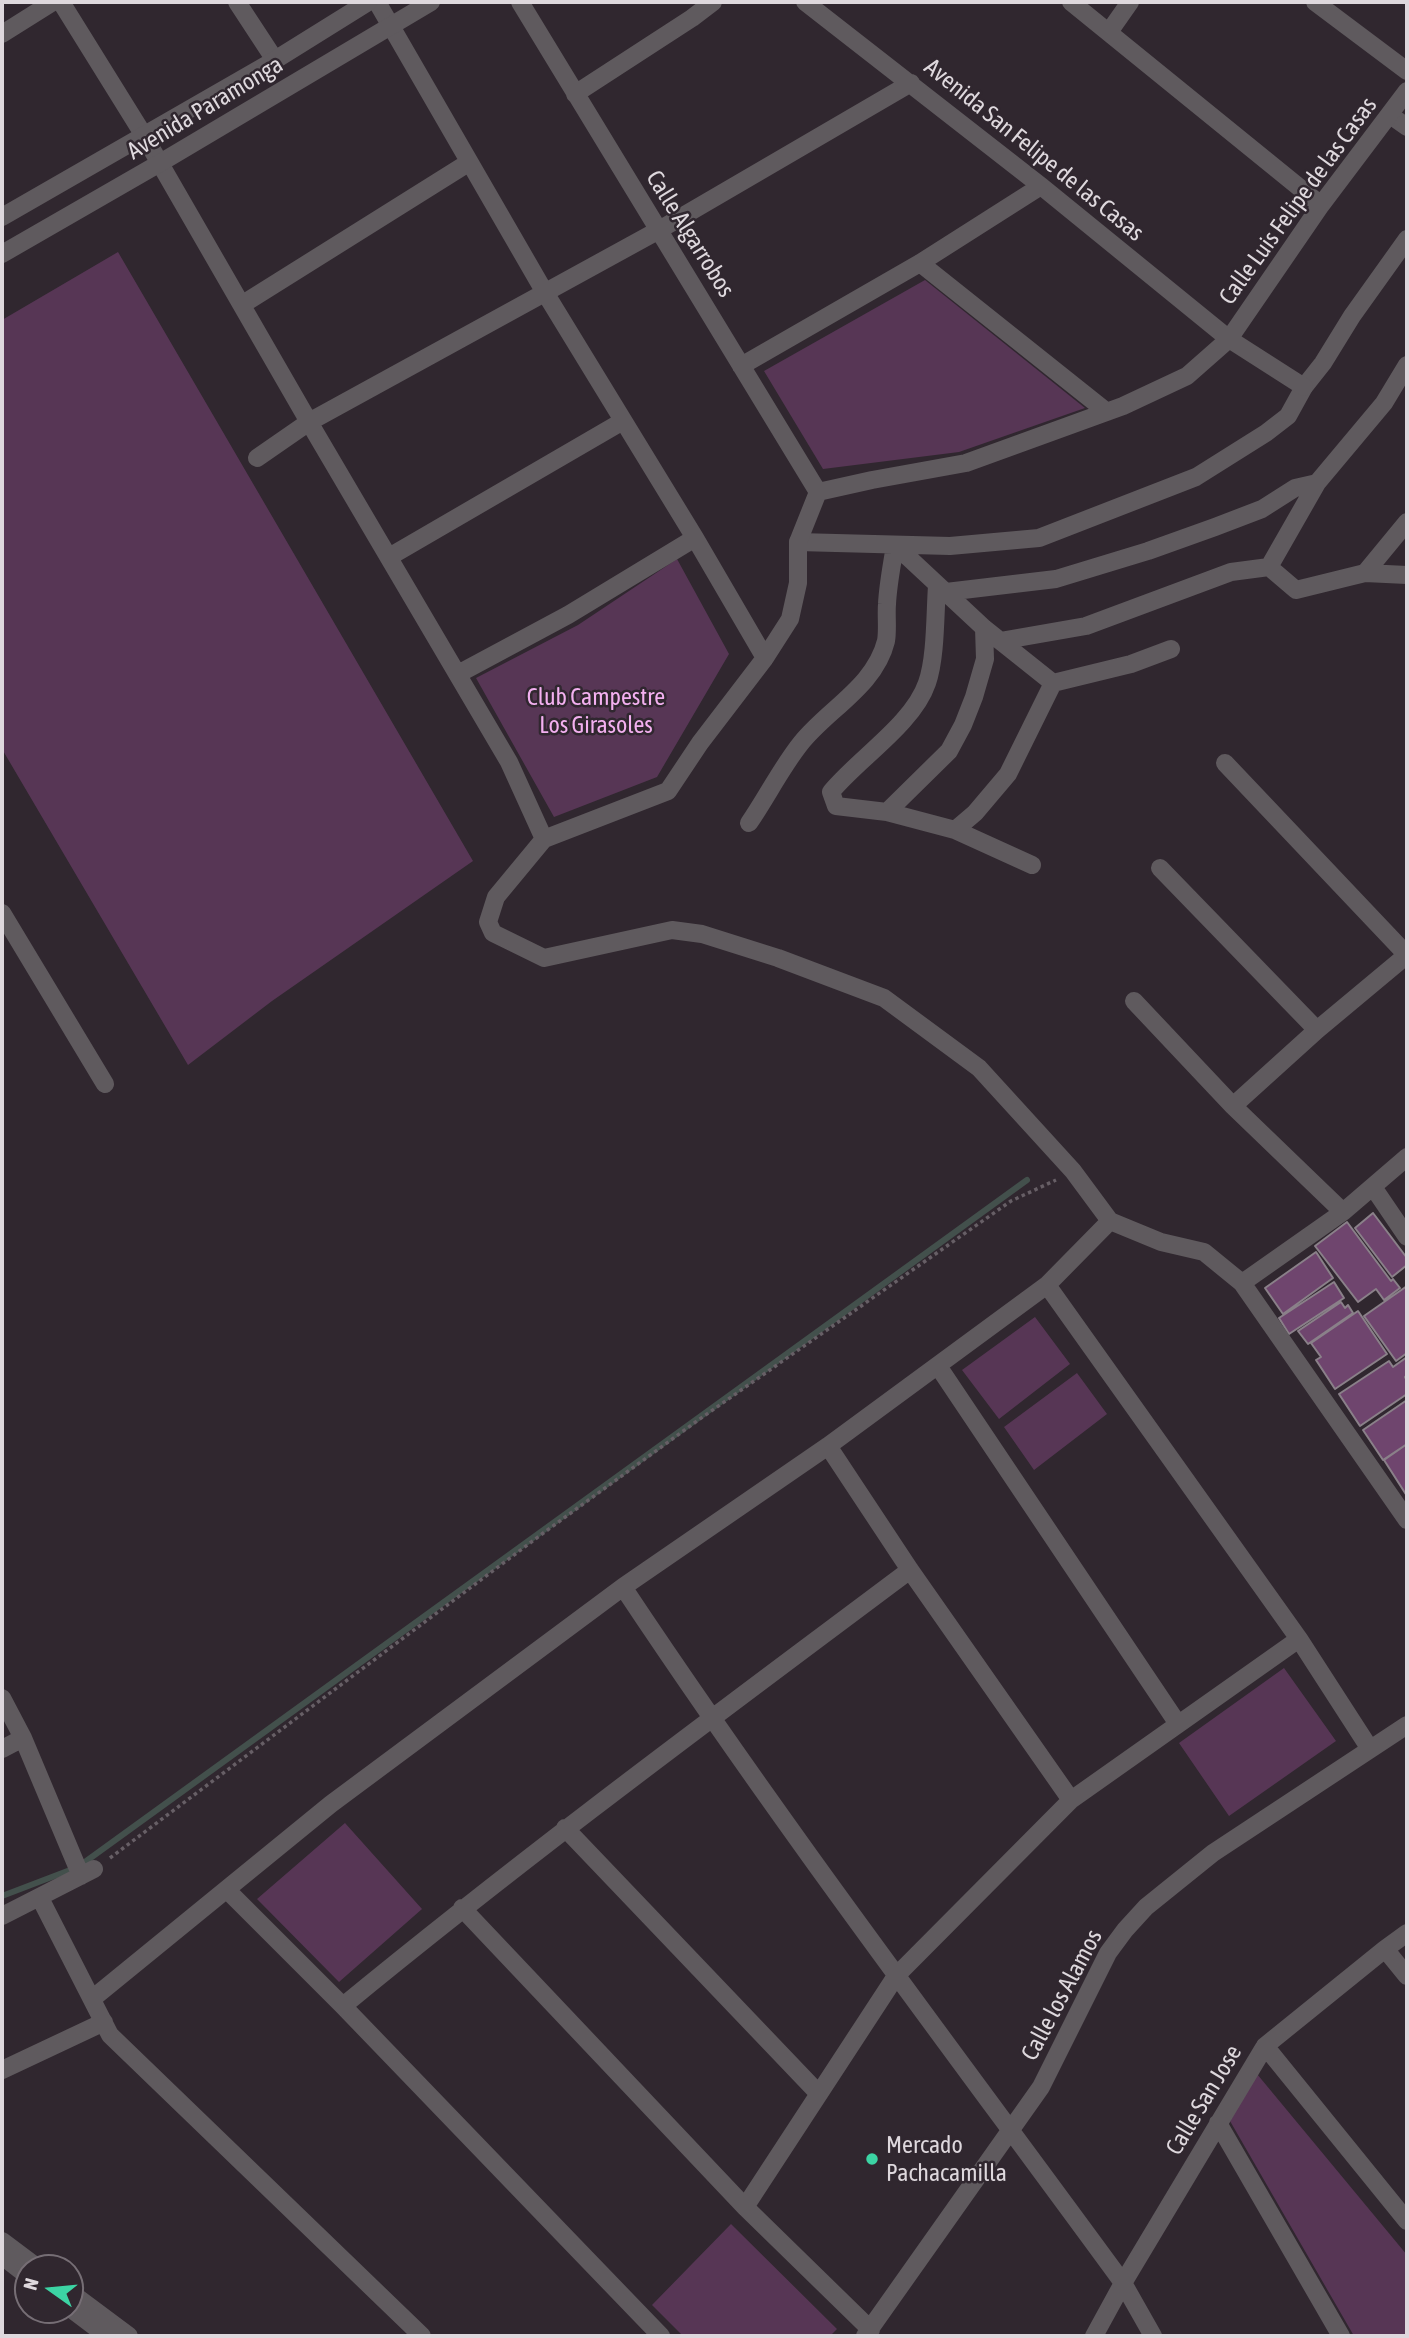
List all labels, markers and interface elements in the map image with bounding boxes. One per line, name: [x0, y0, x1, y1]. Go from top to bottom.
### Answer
street label: Avenida Paramonga: [122, 50, 288, 166]
street label: Avenida San Felipe de las Casas: [919, 53, 1149, 247]
street label: Calle Luis Felipe de las Casas: [1213, 92, 1383, 310]
street label: Calle Algarrobos: [640, 165, 740, 303]
park label: Club Campestre Los Girasoles: [527, 683, 665, 739]
street label: Calle los Alamos: [1015, 1925, 1109, 2065]
street label: Calle San Jose: [1160, 2040, 1248, 2160]
place label: Mercado Pachacamilla: [886, 2131, 1007, 2187]
marker: Mercado Pachacamilla: [864, 2151, 880, 2167]
north arrow: [14, 2254, 84, 2324]
text: N: [19, 2276, 43, 2292]

